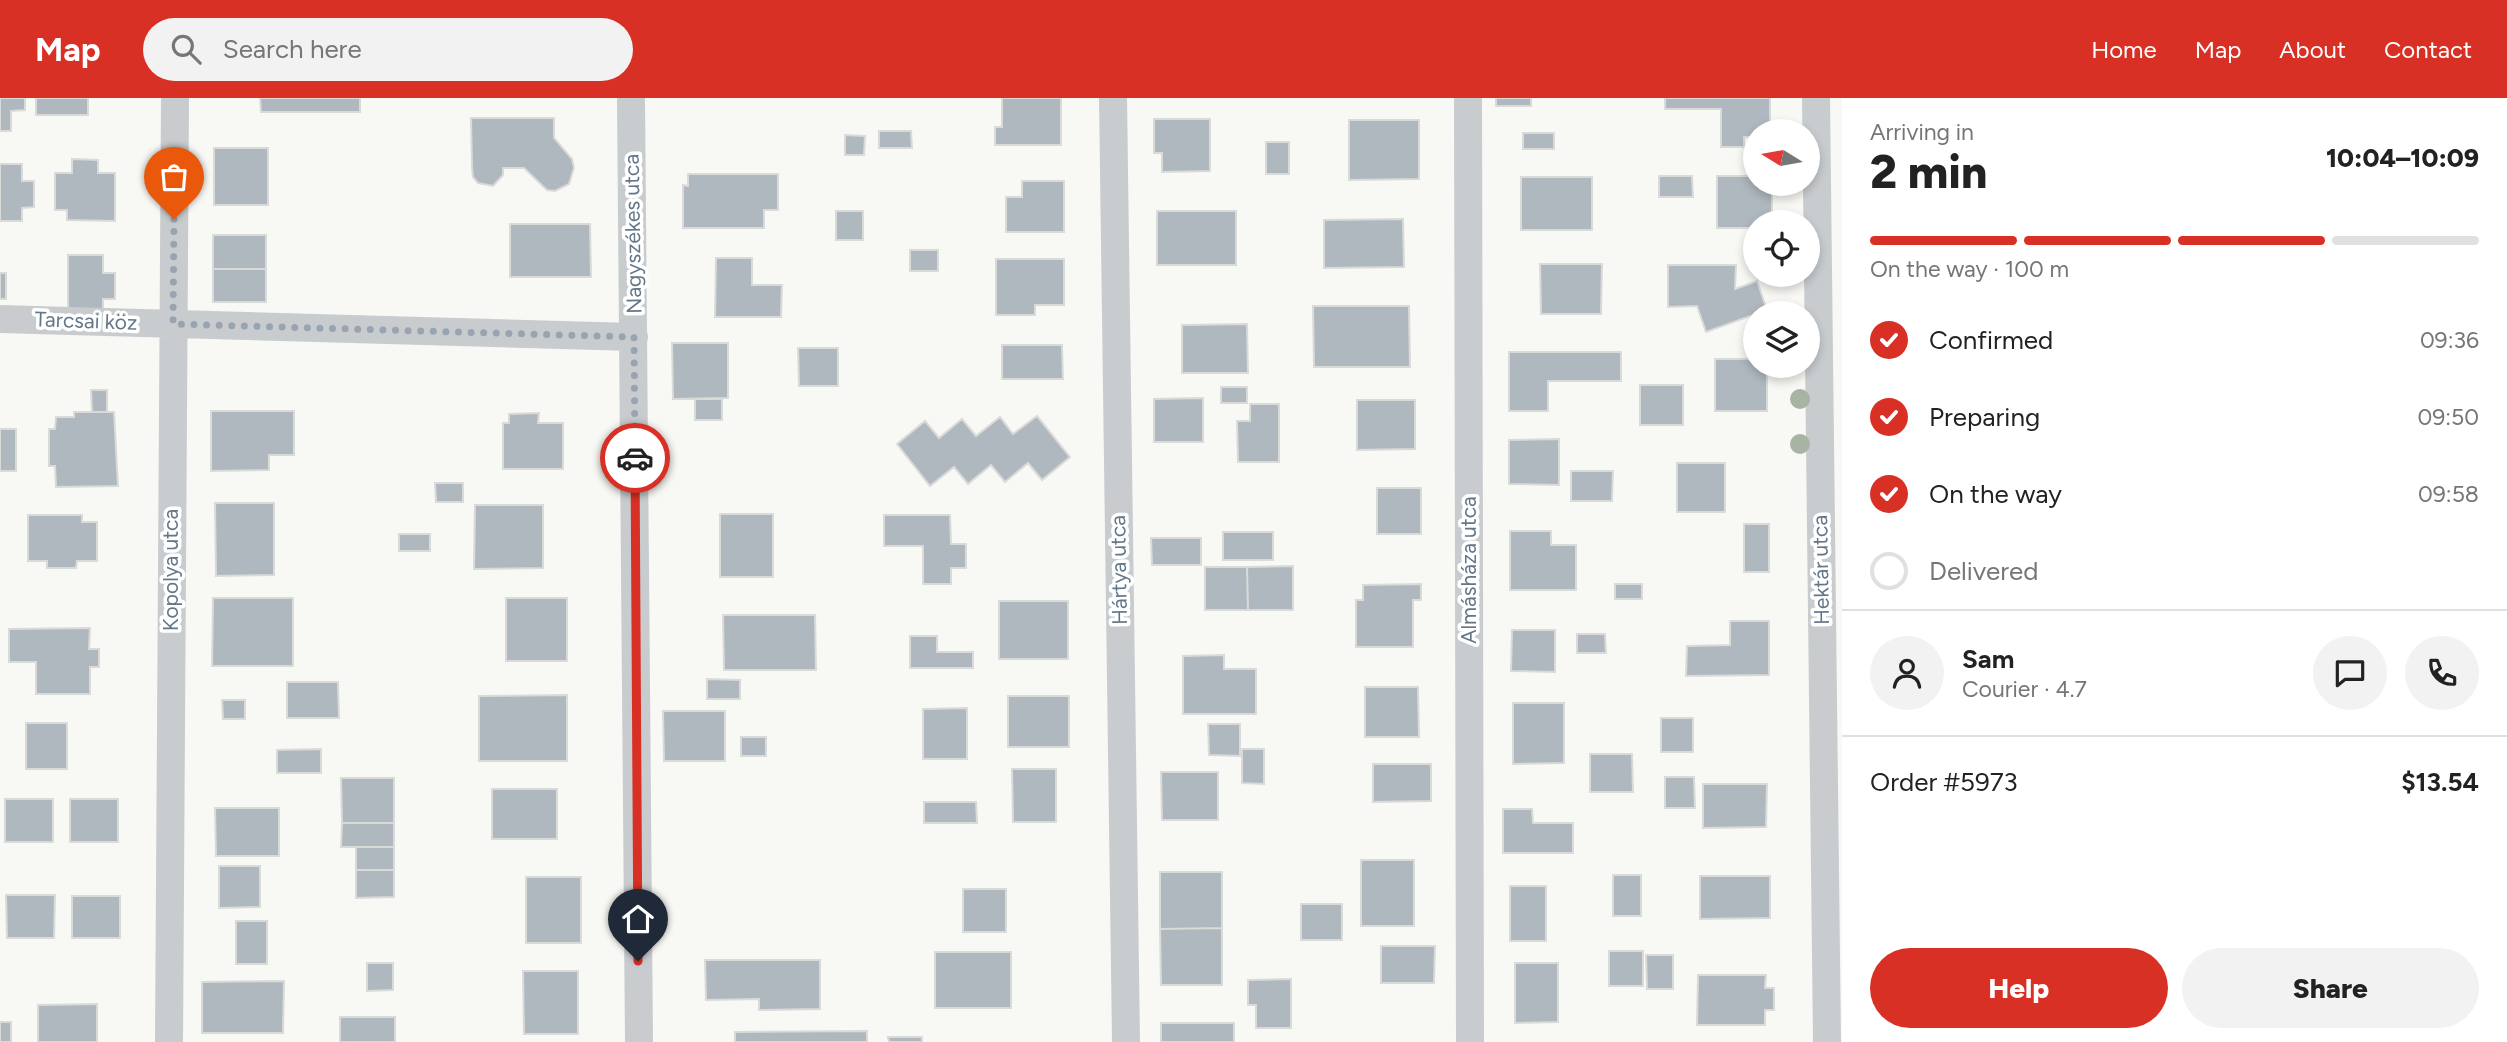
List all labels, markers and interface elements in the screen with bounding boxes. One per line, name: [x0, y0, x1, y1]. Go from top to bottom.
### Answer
search box: [143, 18, 633, 81]
text: Map: [35, 30, 101, 69]
icon: search: [167, 30, 205, 68]
text: Search here: [223, 33, 362, 65]
text: Home: [2091, 35, 2157, 64]
text: Map: [2195, 35, 2241, 64]
text: About: [2279, 35, 2346, 64]
text: Contact: [2384, 35, 2472, 64]
text: Arriving in: [1870, 118, 1974, 146]
north arrow: [1743, 119, 1820, 196]
map controls: [1743, 119, 1820, 378]
text: 10:04–10:09: [2326, 142, 2479, 174]
text: 2 min: [1870, 144, 1987, 200]
pin: [144, 147, 204, 219]
street label: Nagyszékes utca: [619, 154, 646, 314]
icon: bag: [155, 158, 193, 196]
button: locate: [1743, 210, 1820, 287]
text: On the way · 100 m: [1870, 255, 2069, 283]
button: layers: [1743, 301, 1820, 378]
street label: Tarcsai köz: [34, 306, 138, 335]
icon: check: [1870, 321, 1908, 359]
text: Confirmed: [1929, 324, 2053, 356]
text: 09:36: [2420, 326, 2479, 354]
icon: check: [1870, 398, 1908, 436]
text: Preparing: [1929, 401, 2040, 433]
text: 09:50: [2417, 403, 2479, 431]
courier: [600, 423, 670, 493]
icon: car: [616, 439, 654, 477]
icon: check: [1870, 475, 1908, 513]
text: On the way: [1929, 478, 2062, 510]
text: 09:58: [2418, 480, 2479, 508]
street label: Almásháza utca: [1456, 496, 1481, 644]
street label: Kopolya utca: [158, 509, 183, 631]
street label: Hártya utca: [1105, 515, 1132, 625]
street label: Hektár utca: [1807, 515, 1834, 625]
text: Delivered: [1929, 555, 2038, 587]
button: person: [1870, 636, 1944, 710]
button: chat: [2313, 636, 2387, 710]
button: phone: [2405, 636, 2479, 710]
text: Sam: [1962, 643, 2014, 675]
text: Courier · 4.7: [1962, 675, 2087, 703]
text: Order #5973: [1870, 766, 2018, 798]
text: $13.54: [2401, 766, 2479, 798]
pin: [608, 889, 668, 961]
icon: home: [619, 900, 657, 938]
button: Help: [1870, 948, 2168, 1028]
button: Share: [2182, 948, 2479, 1028]

